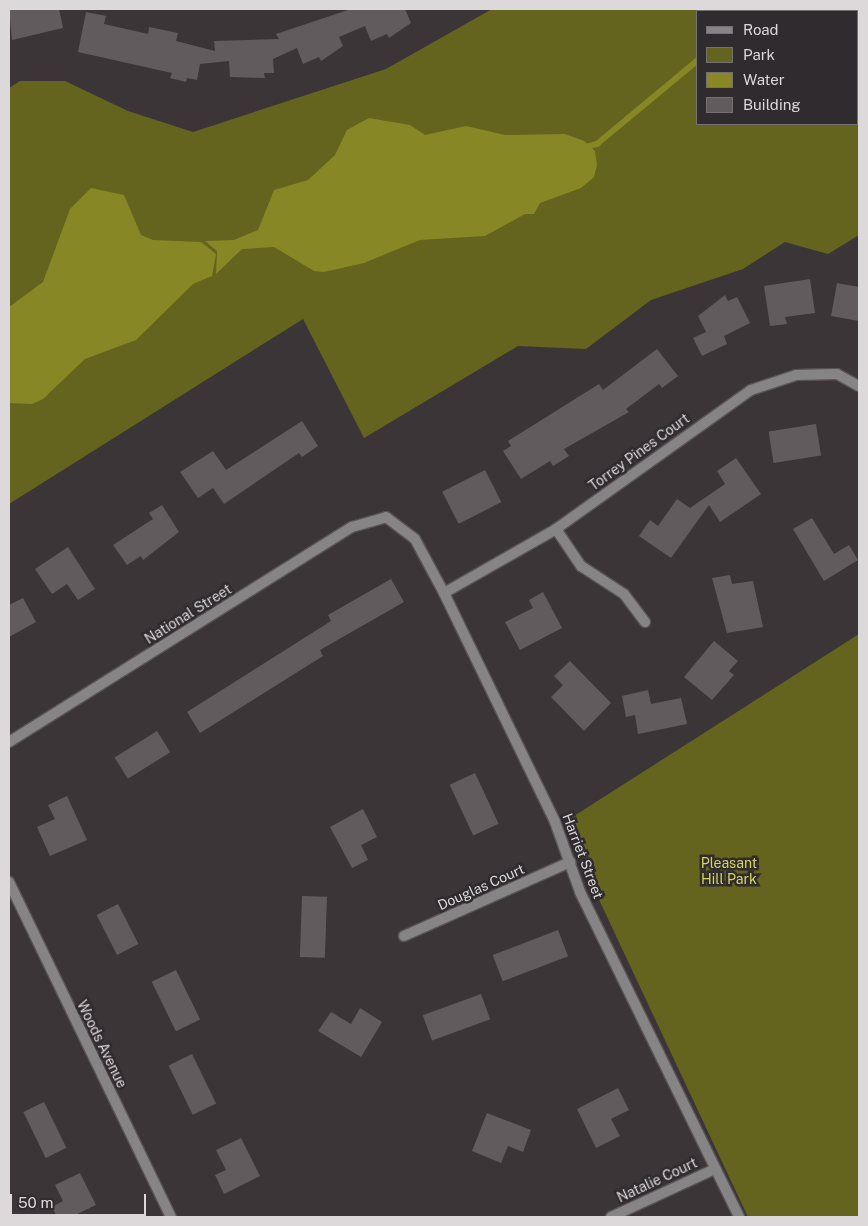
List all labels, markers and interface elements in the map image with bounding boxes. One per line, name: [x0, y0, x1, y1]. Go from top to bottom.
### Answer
legend: [696, 10, 858, 125]
text: Road: [743, 21, 779, 38]
text: Park: [743, 46, 775, 63]
text: Water: [743, 71, 785, 88]
text: Building: [743, 96, 801, 113]
street label: Torrey Pines Court: [585, 410, 693, 494]
street label: National Street: [142, 581, 234, 647]
street label: Harriet Street: [559, 811, 607, 901]
park label: Pleasant Hill Park: [701, 855, 757, 888]
street label: Douglas Court: [435, 860, 527, 914]
street label: Woods Avenue: [74, 997, 130, 1091]
street label: Natalie Court: [614, 1154, 700, 1206]
scale bar: [12, 1184, 149, 1216]
text: 50 m: [18, 1194, 53, 1211]

